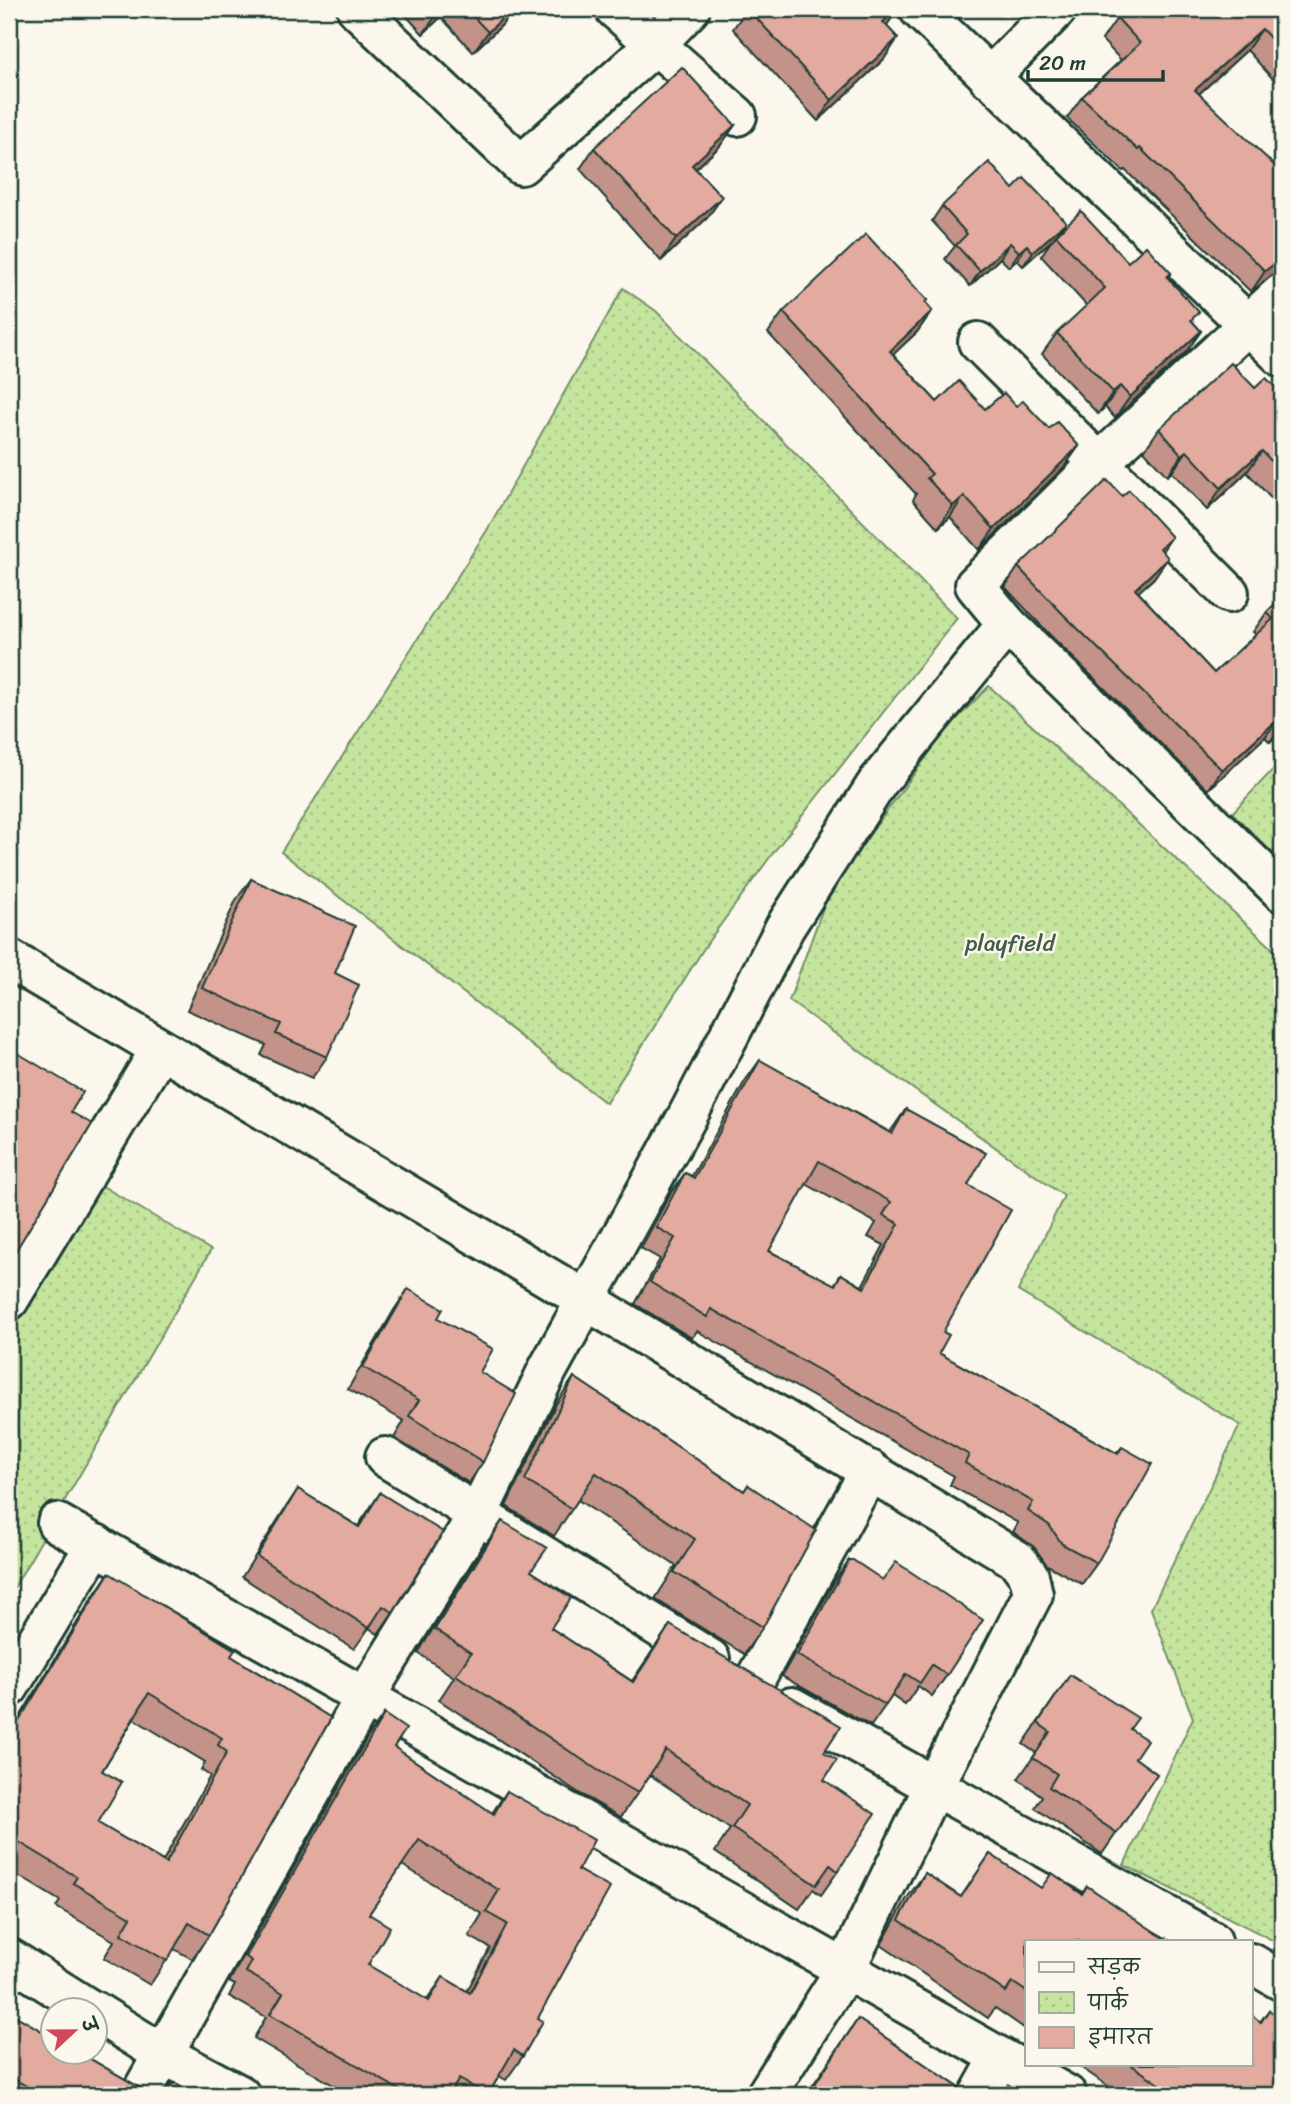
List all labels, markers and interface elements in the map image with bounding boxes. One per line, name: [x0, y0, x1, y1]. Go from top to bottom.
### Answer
scale bar: [1028, 38, 1163, 82]
text: 20 m: [1039, 44, 1086, 82]
park label: playfield: [964, 923, 1057, 964]
legend: [1025, 1940, 1252, 2066]
text: सड़क: [1087, 1948, 1141, 1986]
text: पार्क: [1087, 1984, 1129, 2022]
north arrow: [38, 1996, 108, 2066]
text: उ: [71, 2011, 108, 2039]
text: इमारत: [1088, 2018, 1154, 2056]

